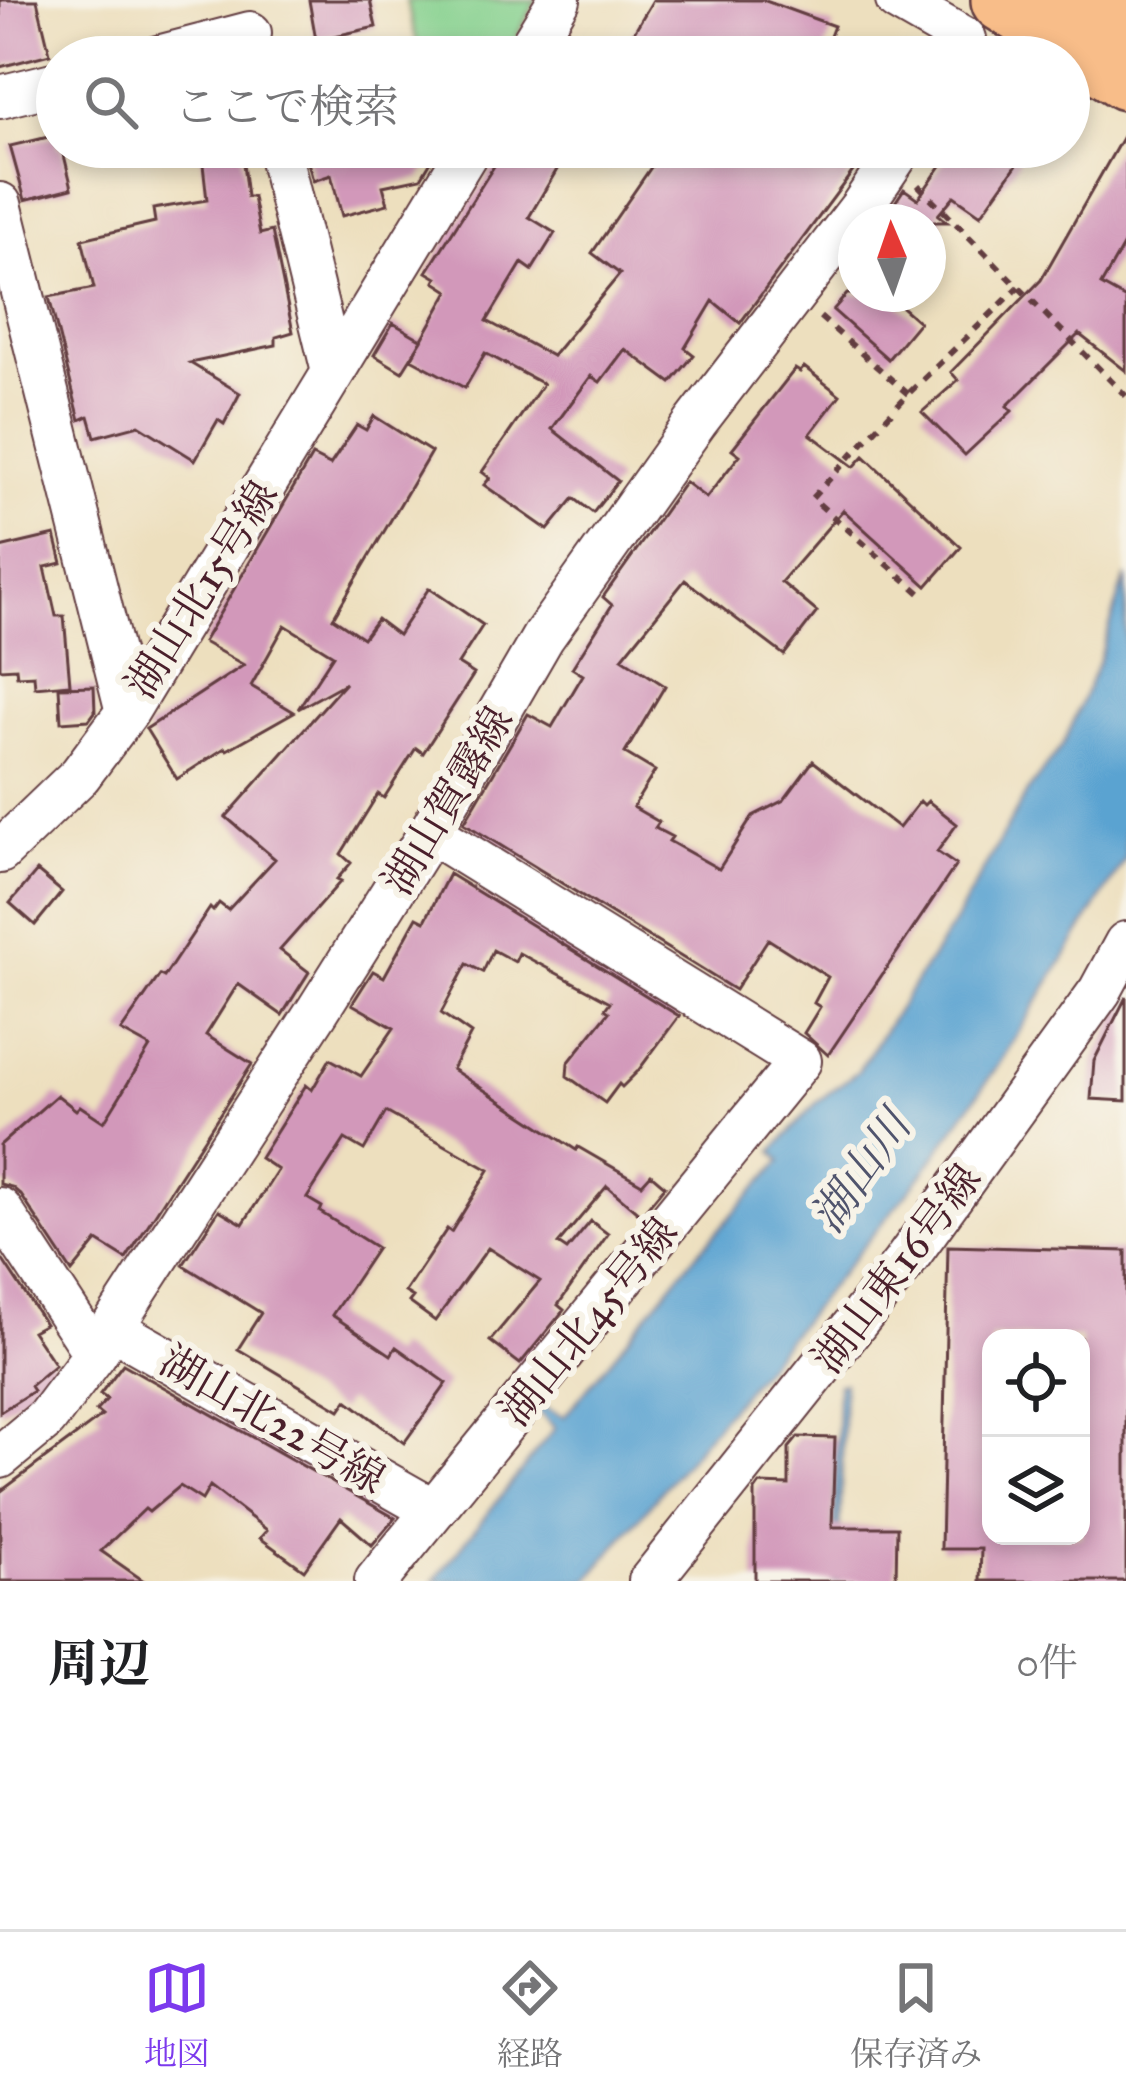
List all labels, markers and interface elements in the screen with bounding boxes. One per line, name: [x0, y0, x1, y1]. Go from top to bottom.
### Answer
search box: [36, 36, 1090, 168]
icon: search: [78, 69, 144, 135]
text: ここで検索: [174, 79, 399, 134]
north arrow: [838, 204, 946, 312]
street label: 湖山北15号線: [115, 472, 289, 708]
street label: 湖山賀露線: [371, 697, 524, 904]
water label: 湖山川: [799, 1096, 925, 1242]
street label: 湖山東16号線: [801, 1154, 992, 1383]
street label: 湖山北45号線: [489, 1207, 689, 1436]
map controls: [982, 1329, 1090, 1545]
button: locate: [982, 1329, 1090, 1437]
street label: 湖山北22号線: [151, 1335, 394, 1505]
button: layers: [982, 1437, 1090, 1545]
text: 周辺: [48, 1633, 150, 1695]
text: 0件: [1016, 1639, 1078, 1687]
tab: 地図: [144, 1955, 210, 2074]
tab: 経路: [497, 1955, 563, 2074]
tab: 保存済み: [850, 1955, 982, 2074]

